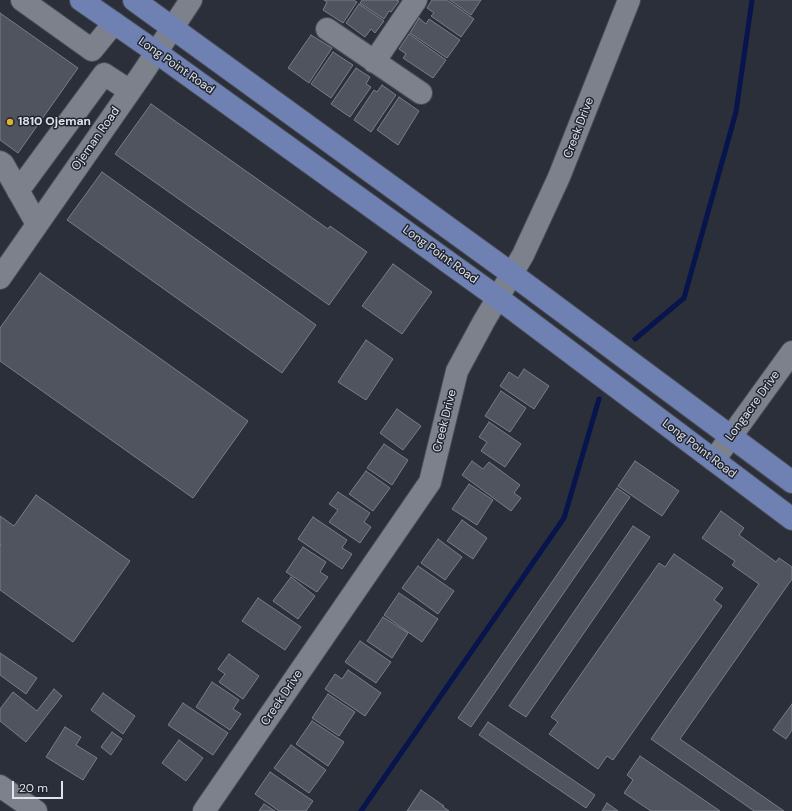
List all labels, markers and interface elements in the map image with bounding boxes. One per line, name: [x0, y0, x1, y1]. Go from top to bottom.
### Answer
street label: Long Point Road: [135, 34, 217, 98]
street label: Creek Drive: [561, 95, 597, 161]
street label: Ojeman Road: [69, 104, 123, 174]
place label: 1810 Ojeman: [18, 115, 91, 129]
marker: 1810 Ojeman: [5, 117, 15, 127]
street label: Long Point Road: [400, 223, 480, 287]
street label: Longacre Drive: [723, 368, 783, 444]
street label: Creek Drive: [430, 388, 460, 454]
street label: Long Point Road: [659, 416, 739, 482]
street label: Creek Drive: [258, 667, 306, 729]
scale bar: [14, 773, 65, 799]
text: 20 m: [19, 780, 48, 796]

